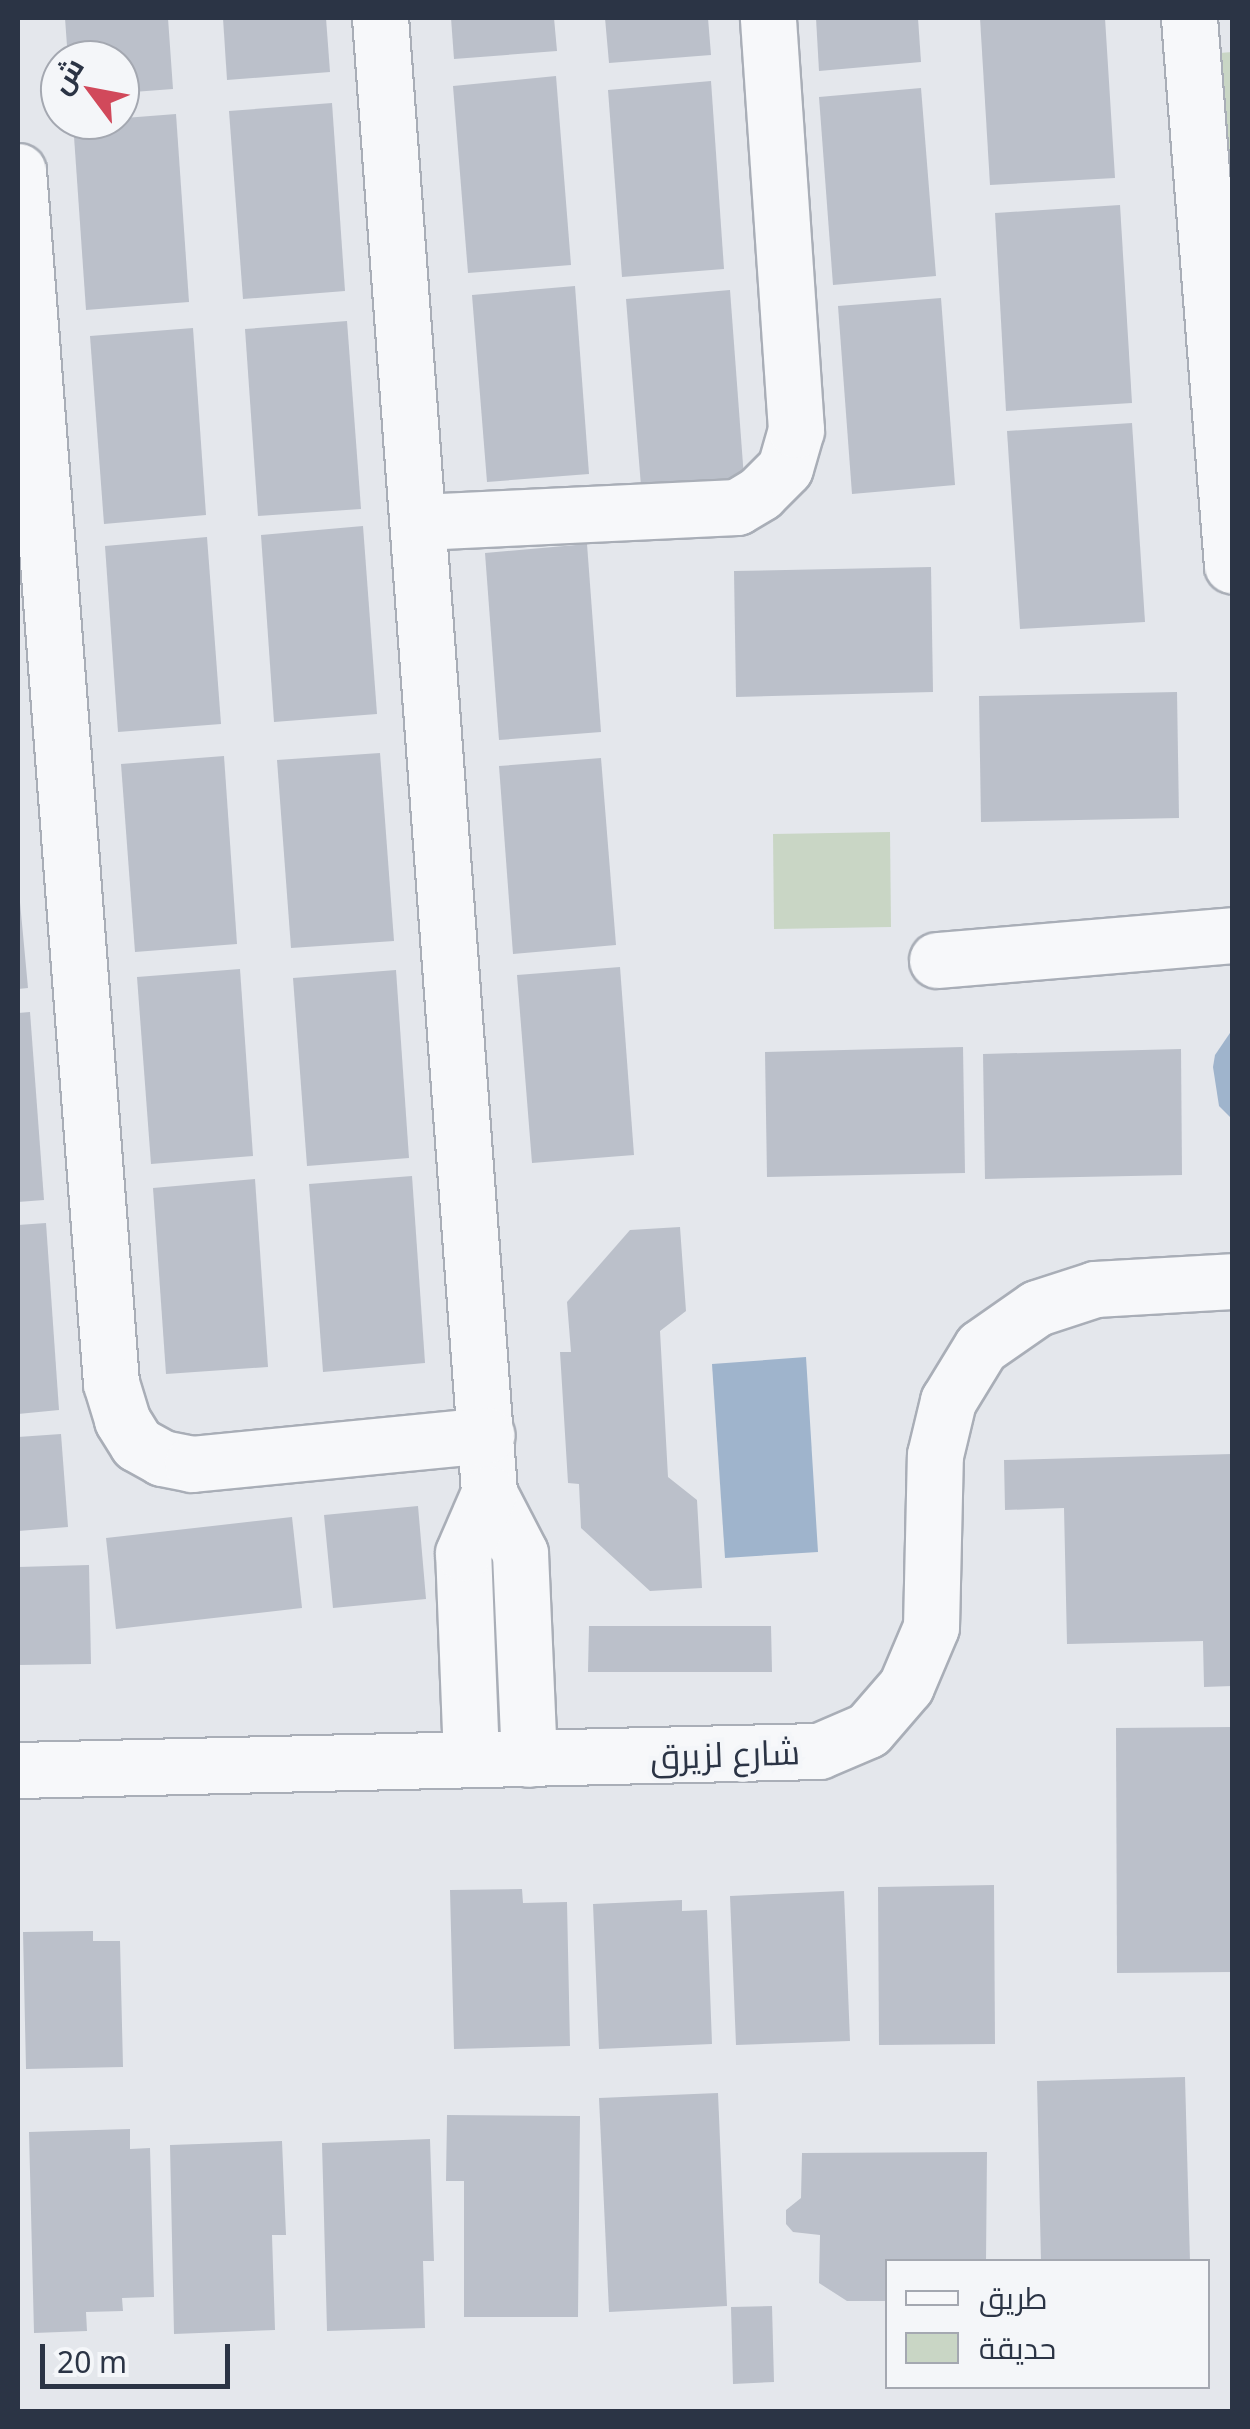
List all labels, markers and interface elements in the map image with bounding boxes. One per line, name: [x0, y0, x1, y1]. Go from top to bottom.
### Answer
north arrow: [40, 40, 140, 140]
text: ش: [41, 50, 92, 100]
street label: شارع لزيرق: [649, 1730, 801, 1778]
legend: [885, 2259, 1210, 2389]
text: طريق: [979, 2277, 1048, 2318]
scale bar: [45, 2324, 235, 2386]
text: حديقة: [979, 2327, 1056, 2368]
text: 20 m: [57, 2341, 127, 2382]

